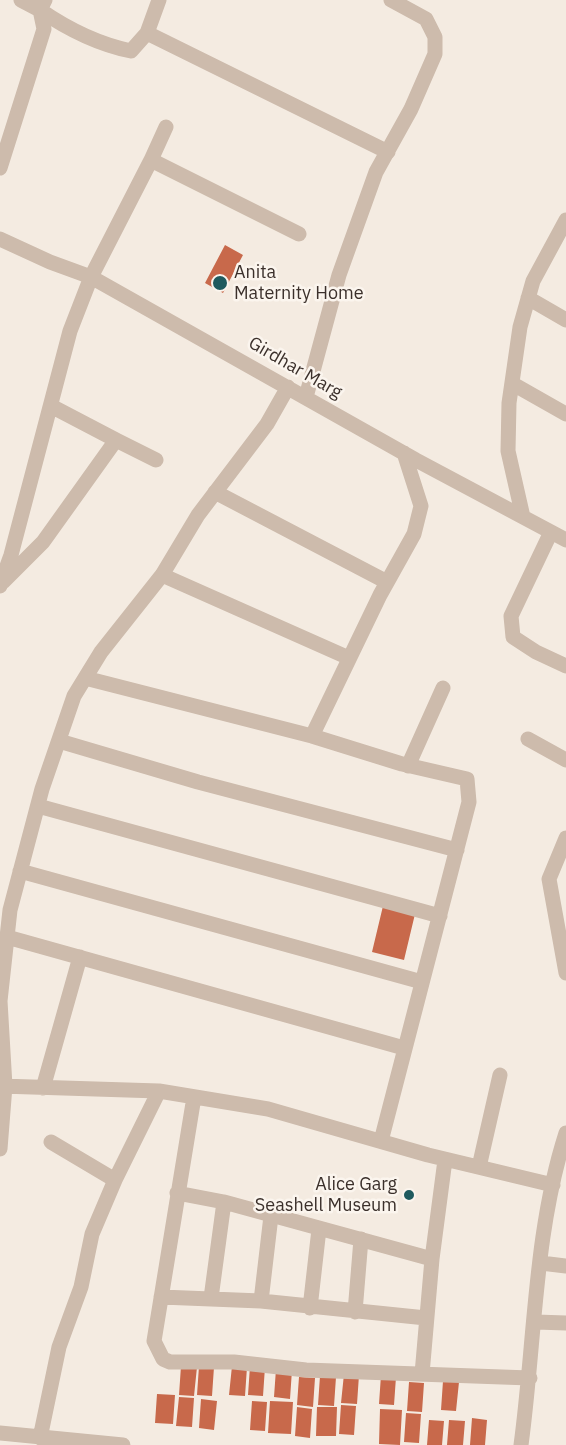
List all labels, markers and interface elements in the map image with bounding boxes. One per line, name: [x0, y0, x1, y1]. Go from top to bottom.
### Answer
place label: Anita Maternity Home: [234, 262, 364, 304]
marker: Anita Maternity Home: [211, 274, 229, 292]
street label: Girdhar Marg: [244, 333, 346, 403]
place label: Alice Garg Seashell Museum: [255, 1174, 397, 1216]
marker: Alice Garg Seashell Museum: [402, 1188, 416, 1202]

